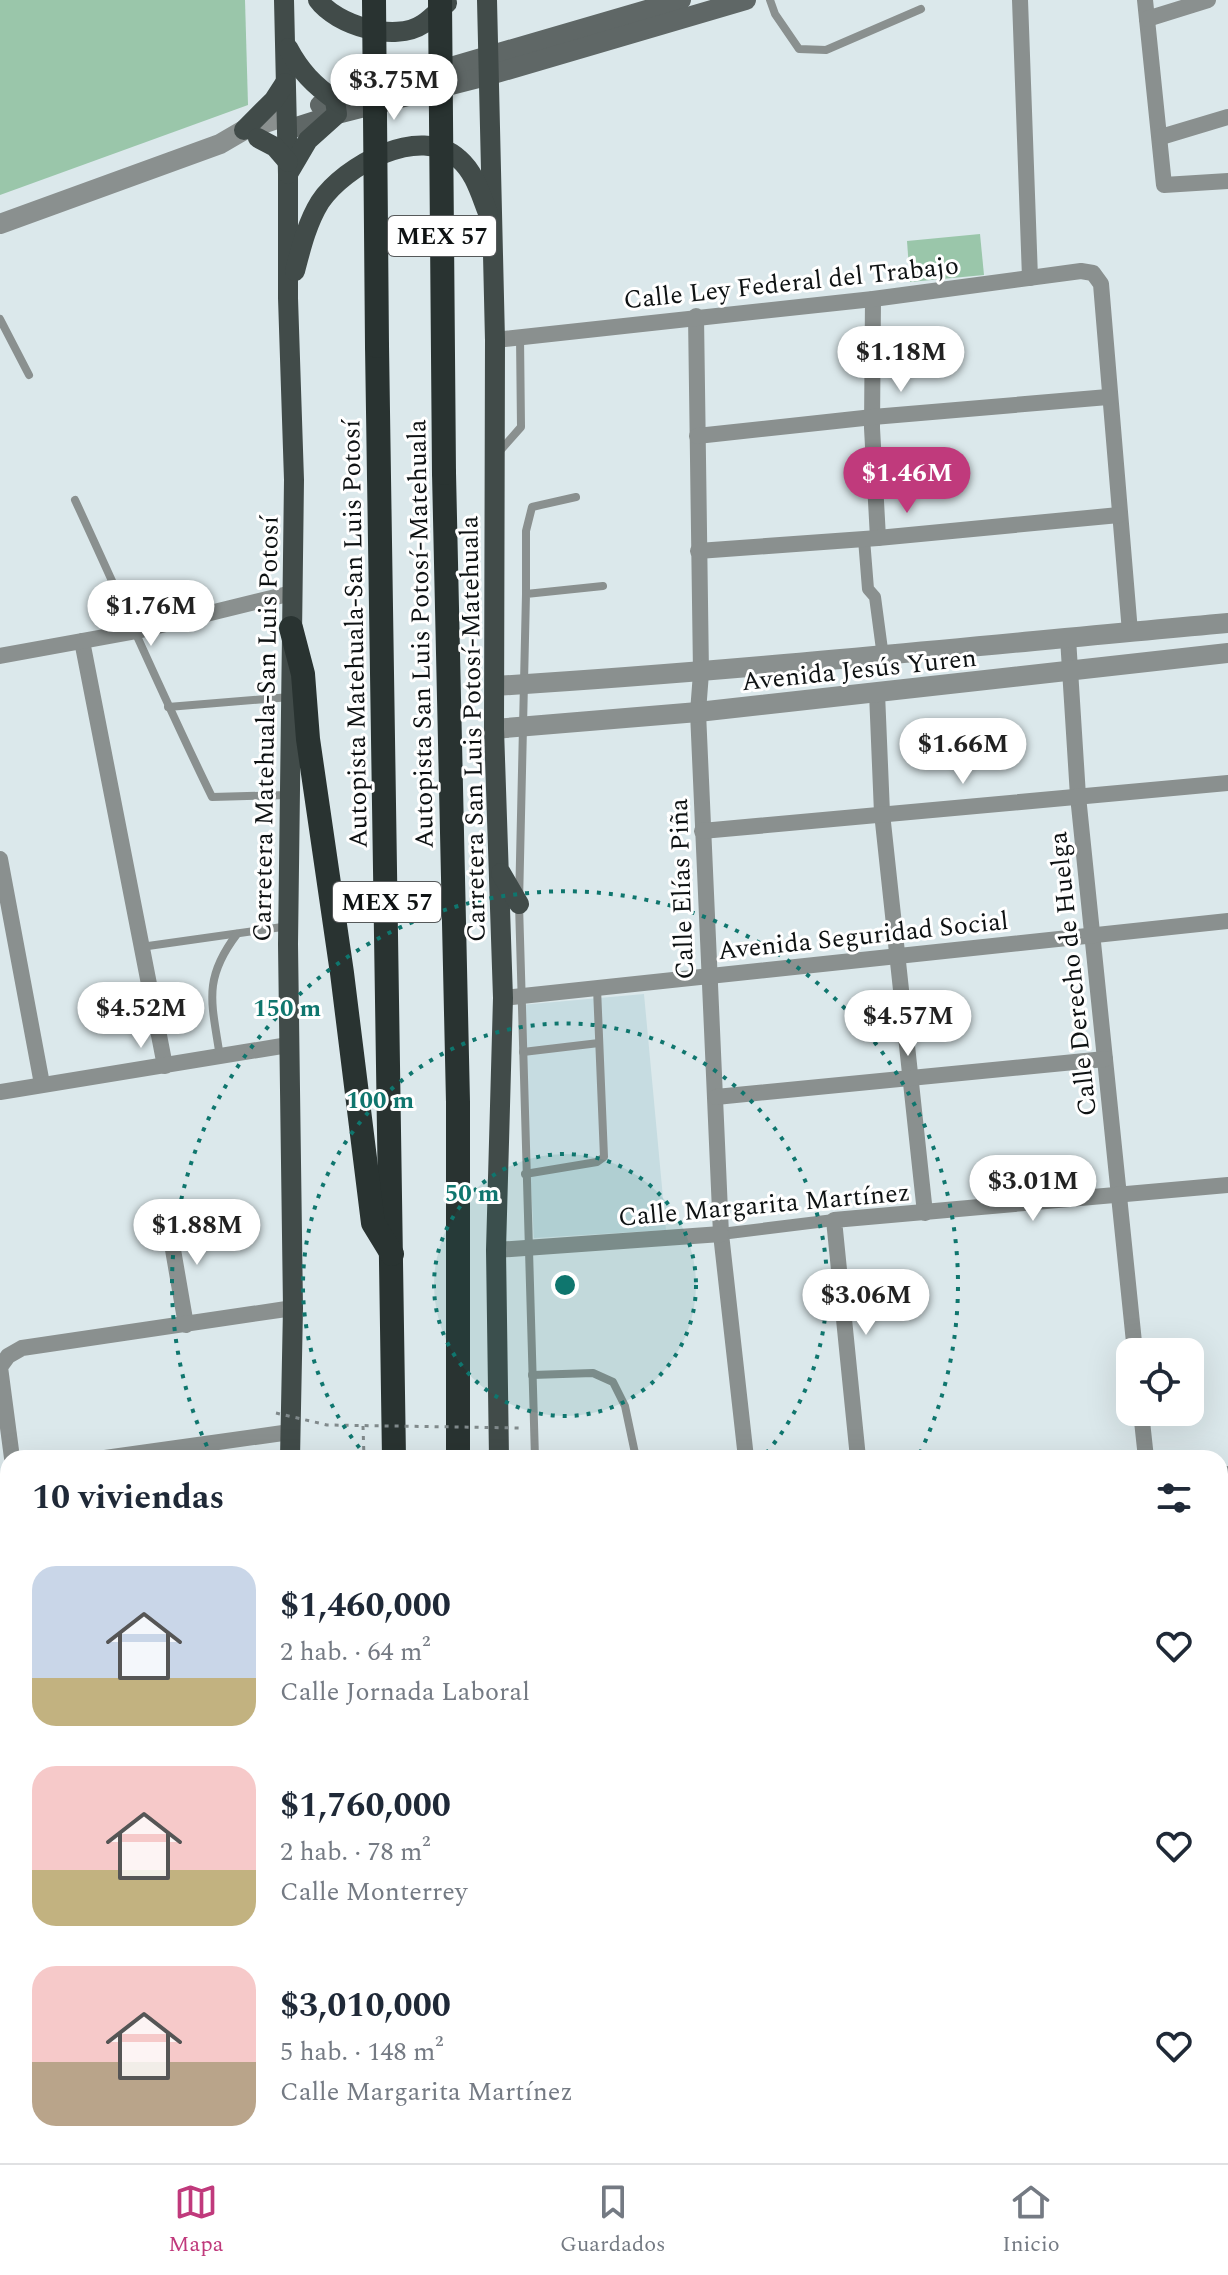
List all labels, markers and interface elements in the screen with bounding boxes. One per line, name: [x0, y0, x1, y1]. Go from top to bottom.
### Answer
pin: $3.75M: [329, 54, 459, 122]
text: $3.75M: [348, 60, 440, 100]
road number: MEX 57: [388, 216, 496, 256]
street label: Calle Ley Federal del Trabajo: [622, 246, 961, 320]
pin: $1.18M: [836, 326, 966, 394]
text: $1.18M: [855, 332, 947, 372]
street label: Autopista Matehuala-San Luis Potosí: [331, 417, 379, 849]
street label: Autopista San Luis Potosí-Matehuala: [397, 419, 445, 849]
pin: $1.46M: [842, 447, 972, 515]
text: $1.46M: [861, 453, 953, 493]
street label: Carretera Matehuala-San Luis Potosí: [242, 514, 290, 942]
street label: Carretera San Luis Potosí-Matehuala: [449, 515, 497, 943]
pin: $1.76M: [86, 580, 216, 648]
text: $1.76M: [105, 586, 197, 626]
street label: Avenida Jesús Yuren: [740, 638, 979, 702]
pin: $1.66M: [898, 718, 1028, 786]
text: $1.66M: [917, 724, 1009, 764]
street label: Calle Elías Piña: [659, 797, 705, 980]
street label: Calle Derecho de Huelga: [1038, 829, 1108, 1118]
road number: MEX 57: [333, 882, 441, 922]
street label: Avenida Seguridad Social: [716, 901, 1010, 971]
pin: $4.52M: [76, 982, 206, 1050]
text: $4.52M: [95, 988, 187, 1028]
pin: $4.57M: [843, 990, 973, 1058]
text: 150 m: [253, 991, 321, 1027]
text: $4.57M: [862, 996, 954, 1036]
text: 100 m: [346, 1083, 414, 1119]
pin: $3.01M: [968, 1155, 1098, 1223]
text: $3.01M: [987, 1161, 1079, 1201]
street label: Calle Margarita Martínez: [616, 1172, 912, 1238]
text: 50 m: [445, 1176, 500, 1212]
pin: $1.88M: [132, 1199, 262, 1267]
text: $1.88M: [151, 1205, 243, 1245]
pin: $3.06M: [801, 1269, 931, 1337]
centre of rings: [551, 1271, 579, 1299]
text: $3.06M: [820, 1275, 912, 1315]
map controls: [1116, 1338, 1204, 1426]
button: locate: [1116, 1338, 1204, 1426]
text: 10 viviendas: [32, 1472, 224, 1524]
icon: filters: [1152, 1476, 1196, 1520]
text: $1,460,000: [280, 1580, 451, 1632]
icon: home: [96, 1598, 192, 1694]
icon: heart: [1152, 1624, 1196, 1668]
text: 2 hab. · 64 m²: [280, 1632, 430, 1672]
text: Calle Jornada Laboral: [280, 1672, 530, 1712]
text: $1,760,000: [280, 1780, 451, 1832]
icon: home: [96, 1798, 192, 1894]
icon: heart: [1152, 1824, 1196, 1868]
text: 2 hab. · 78 m²: [280, 1832, 430, 1872]
text: Calle Monterrey: [280, 1872, 467, 1912]
text: $3,010,000: [280, 1980, 451, 2032]
icon: home: [96, 1998, 192, 2094]
icon: heart: [1152, 2024, 1196, 2068]
text: 5 hab. · 148 m²: [280, 2032, 443, 2072]
text: Calle Margarita Martínez: [280, 2072, 573, 2112]
tab: Mapa: [168, 2180, 224, 2261]
tab: Guardados: [560, 2180, 666, 2261]
tab: Inicio: [1002, 2180, 1060, 2261]

